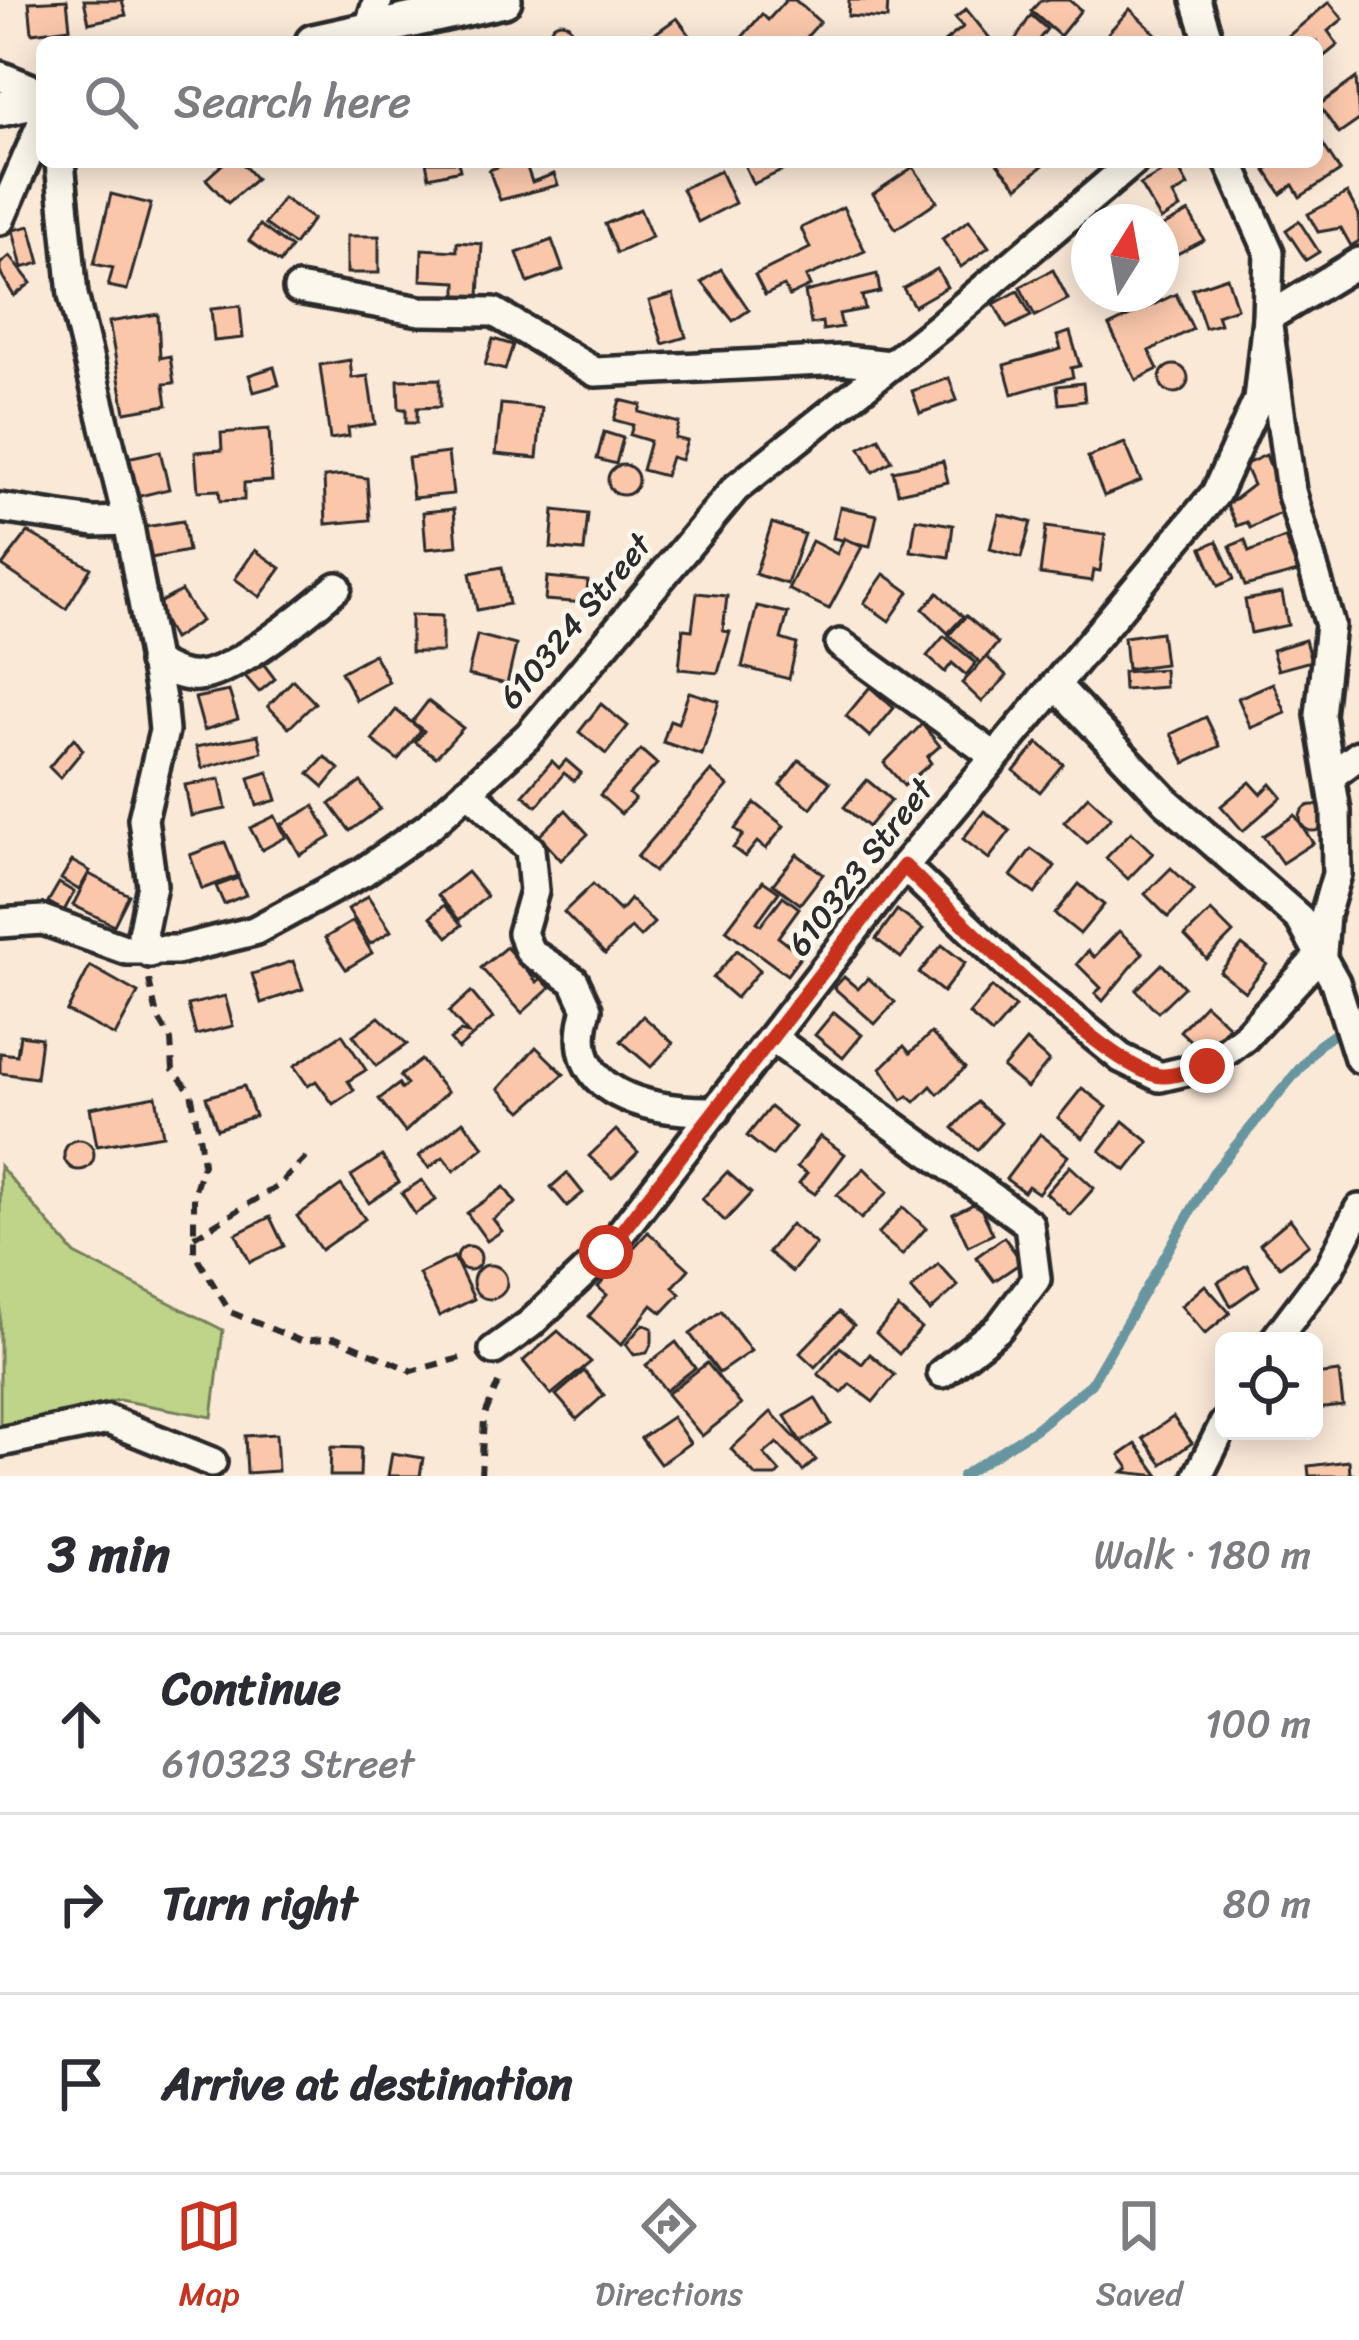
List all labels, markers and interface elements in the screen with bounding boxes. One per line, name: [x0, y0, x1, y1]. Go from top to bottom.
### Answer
search box: [36, 36, 1323, 168]
text: Search here: [174, 62, 411, 142]
icon: search: [78, 69, 144, 135]
north arrow: [1071, 204, 1179, 312]
street label: 610324 Street: [483, 518, 668, 722]
street label: 610323 Street: [771, 764, 950, 969]
route end: [1180, 1039, 1234, 1093]
route start: [579, 1225, 633, 1279]
map controls: [1215, 1332, 1323, 1440]
button: locate: [1215, 1332, 1323, 1440]
text: 3 min: [48, 1509, 170, 1599]
text: Walk · 180 m: [1094, 1520, 1311, 1589]
text: Continue: [162, 1649, 341, 1729]
text: 100 m: [1205, 1689, 1311, 1758]
icon: ahead: [48, 1691, 114, 1757]
text: 610323 Street: [162, 1729, 414, 1798]
text: Turn right: [162, 1864, 357, 1944]
text: 80 m: [1223, 1869, 1311, 1938]
icon: right: [48, 1871, 114, 1937]
text: Arrive at destination: [162, 2044, 572, 2124]
icon: arrive: [48, 2051, 114, 2117]
tab: Map: [176, 2193, 242, 2323]
tab: Directions: [595, 2193, 743, 2323]
tab: Saved: [1096, 2193, 1183, 2323]

